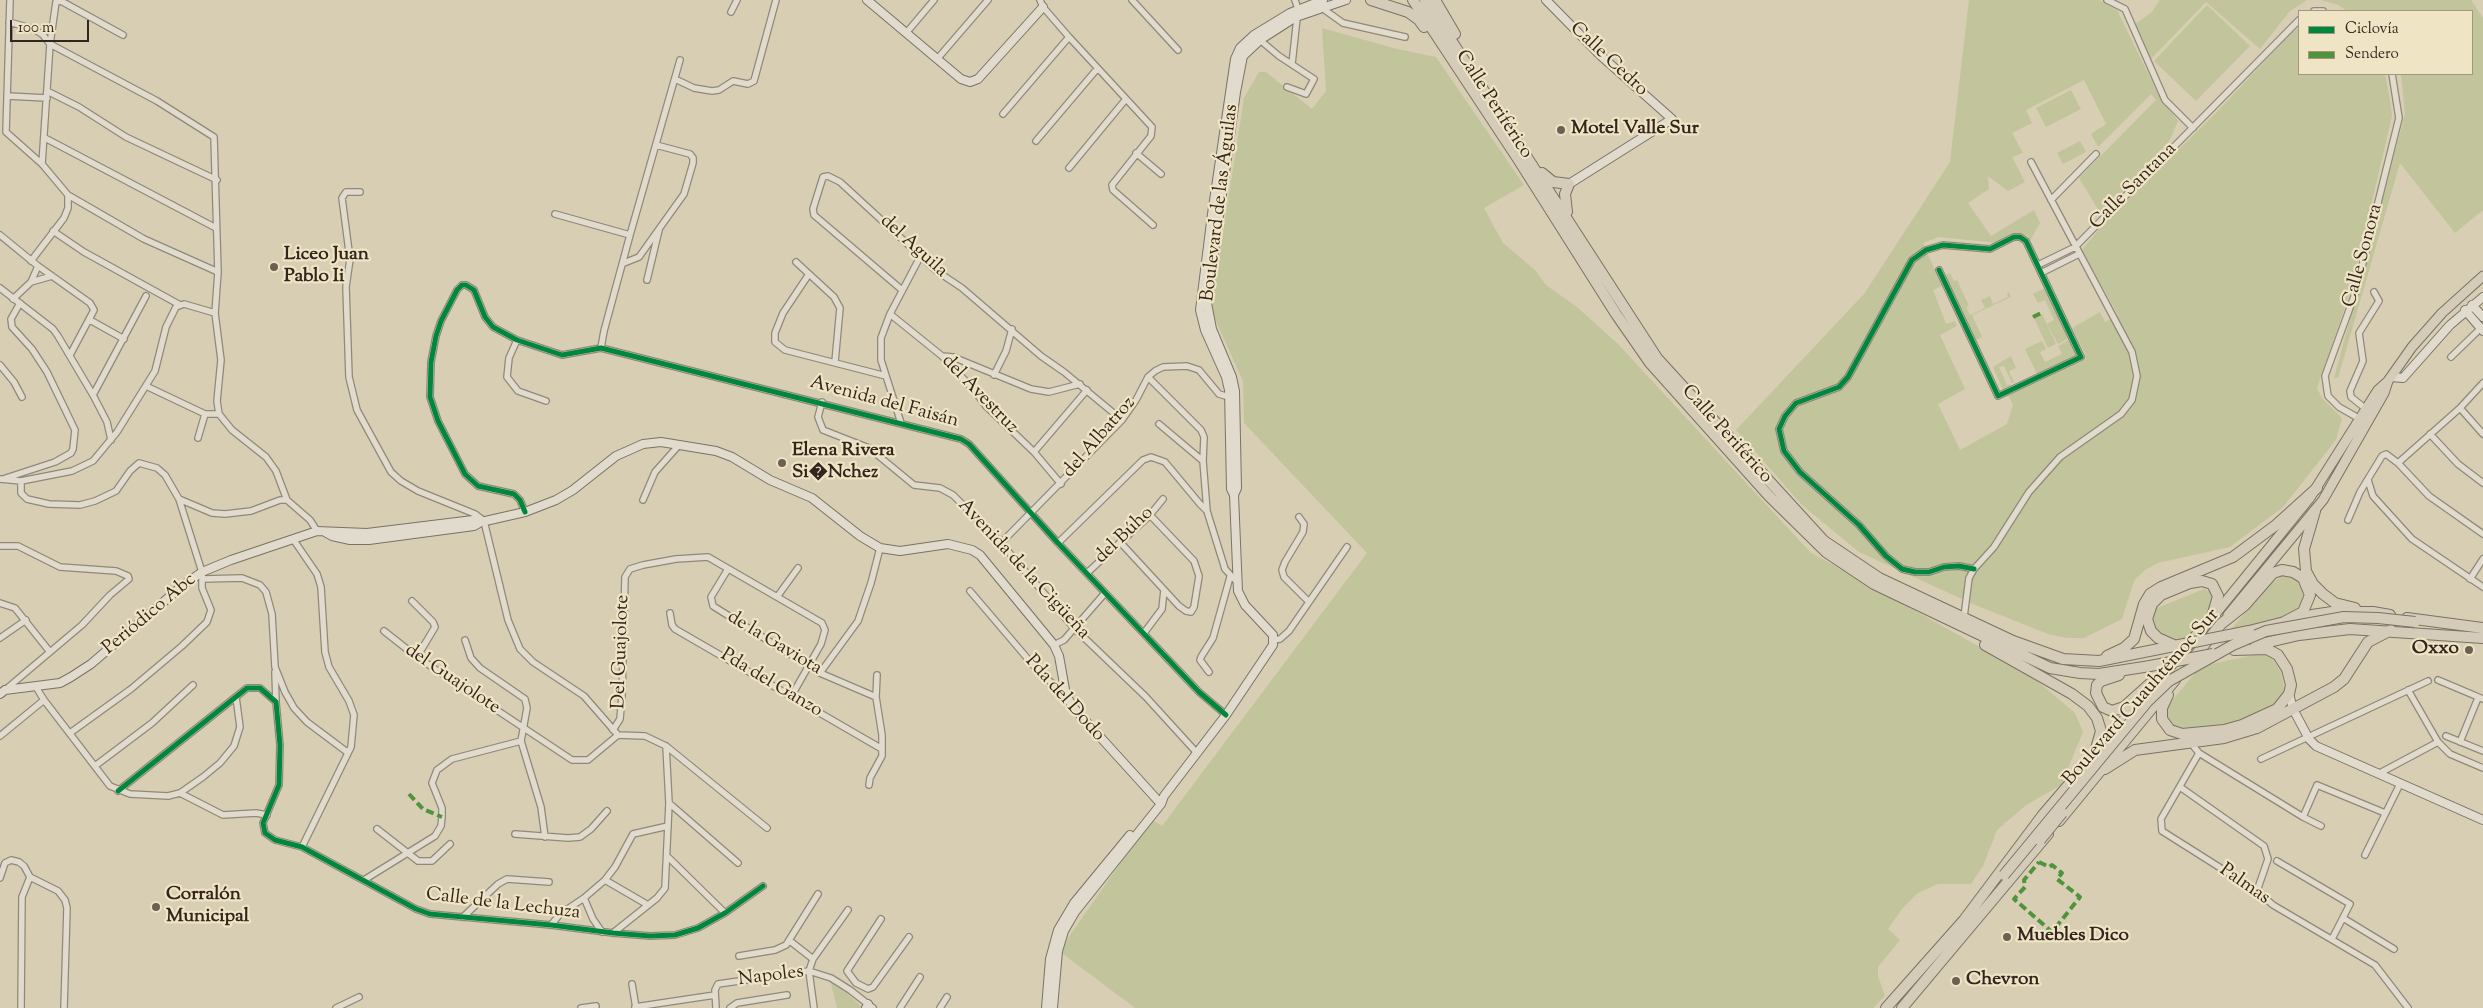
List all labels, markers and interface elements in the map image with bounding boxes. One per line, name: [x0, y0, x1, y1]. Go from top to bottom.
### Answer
scale bar: [12, 10, 91, 42]
legend: [2298, 10, 2473, 75]
text: 100 m: [18, 18, 54, 39]
street label: Calle Cedro: [1564, 18, 1652, 102]
text: Ciclovía: [2345, 19, 2399, 40]
text: Sendero: [2345, 44, 2399, 65]
street label: Calle Periférico: [1449, 46, 1537, 164]
street label: Boulevard de las Águilas: [1198, 103, 1244, 303]
place label: Motel Valle Sur: [1571, 119, 1699, 141]
marker: Motel Valle Sur: [1555, 124, 1567, 136]
street label: Calle Santana: [2086, 139, 2182, 235]
street label: Calle Sonora: [2339, 202, 2389, 310]
street label: del Aguila: [874, 211, 952, 283]
place label: Liceo Juan Pablo Ii: [284, 245, 369, 289]
marker: Liceo Juan Pablo Ii: [268, 261, 280, 273]
street label: del Avestruz: [936, 351, 1022, 439]
street label: Avenida del Faisán: [807, 372, 961, 434]
street label: Calle Periférico: [1676, 381, 1776, 489]
street label: del Albatroz: [1059, 393, 1141, 483]
place label: Elena Rivera Si�Nchez: [792, 441, 895, 485]
marker: Elena Rivera Si�Nchez: [776, 457, 788, 469]
street label: Avenida de la Cigüeña: [952, 495, 1094, 645]
street label: del Búho: [1091, 502, 1159, 570]
street label: Periódico Abc: [99, 569, 201, 661]
street label: Del Guajolote: [609, 594, 635, 710]
street label: Boulevard Cuauhtémoc Sur: [2059, 605, 2225, 791]
street label: de la Gaviota: [723, 607, 825, 681]
place label: Oxxo: [2412, 639, 2459, 661]
street label: del Guajolote: [400, 640, 504, 720]
marker: Oxxo: [2463, 644, 2475, 656]
street label: Pda del Ganzo: [716, 645, 826, 723]
street label: Pda del Dodo: [1019, 651, 1109, 747]
street label: Palmas: [2214, 859, 2274, 911]
street label: Calle de la Lechuza: [425, 884, 581, 926]
place label: Corralón Municipal: [166, 885, 249, 929]
marker: Corralón Municipal: [150, 901, 162, 913]
place label: Muebles Dico: [2017, 926, 2129, 948]
marker: Muebles Dico: [2001, 931, 2013, 943]
street label: Napoles: [737, 962, 805, 992]
place label: Chevron: [1966, 970, 2040, 992]
marker: Chevron: [1950, 975, 1962, 987]

